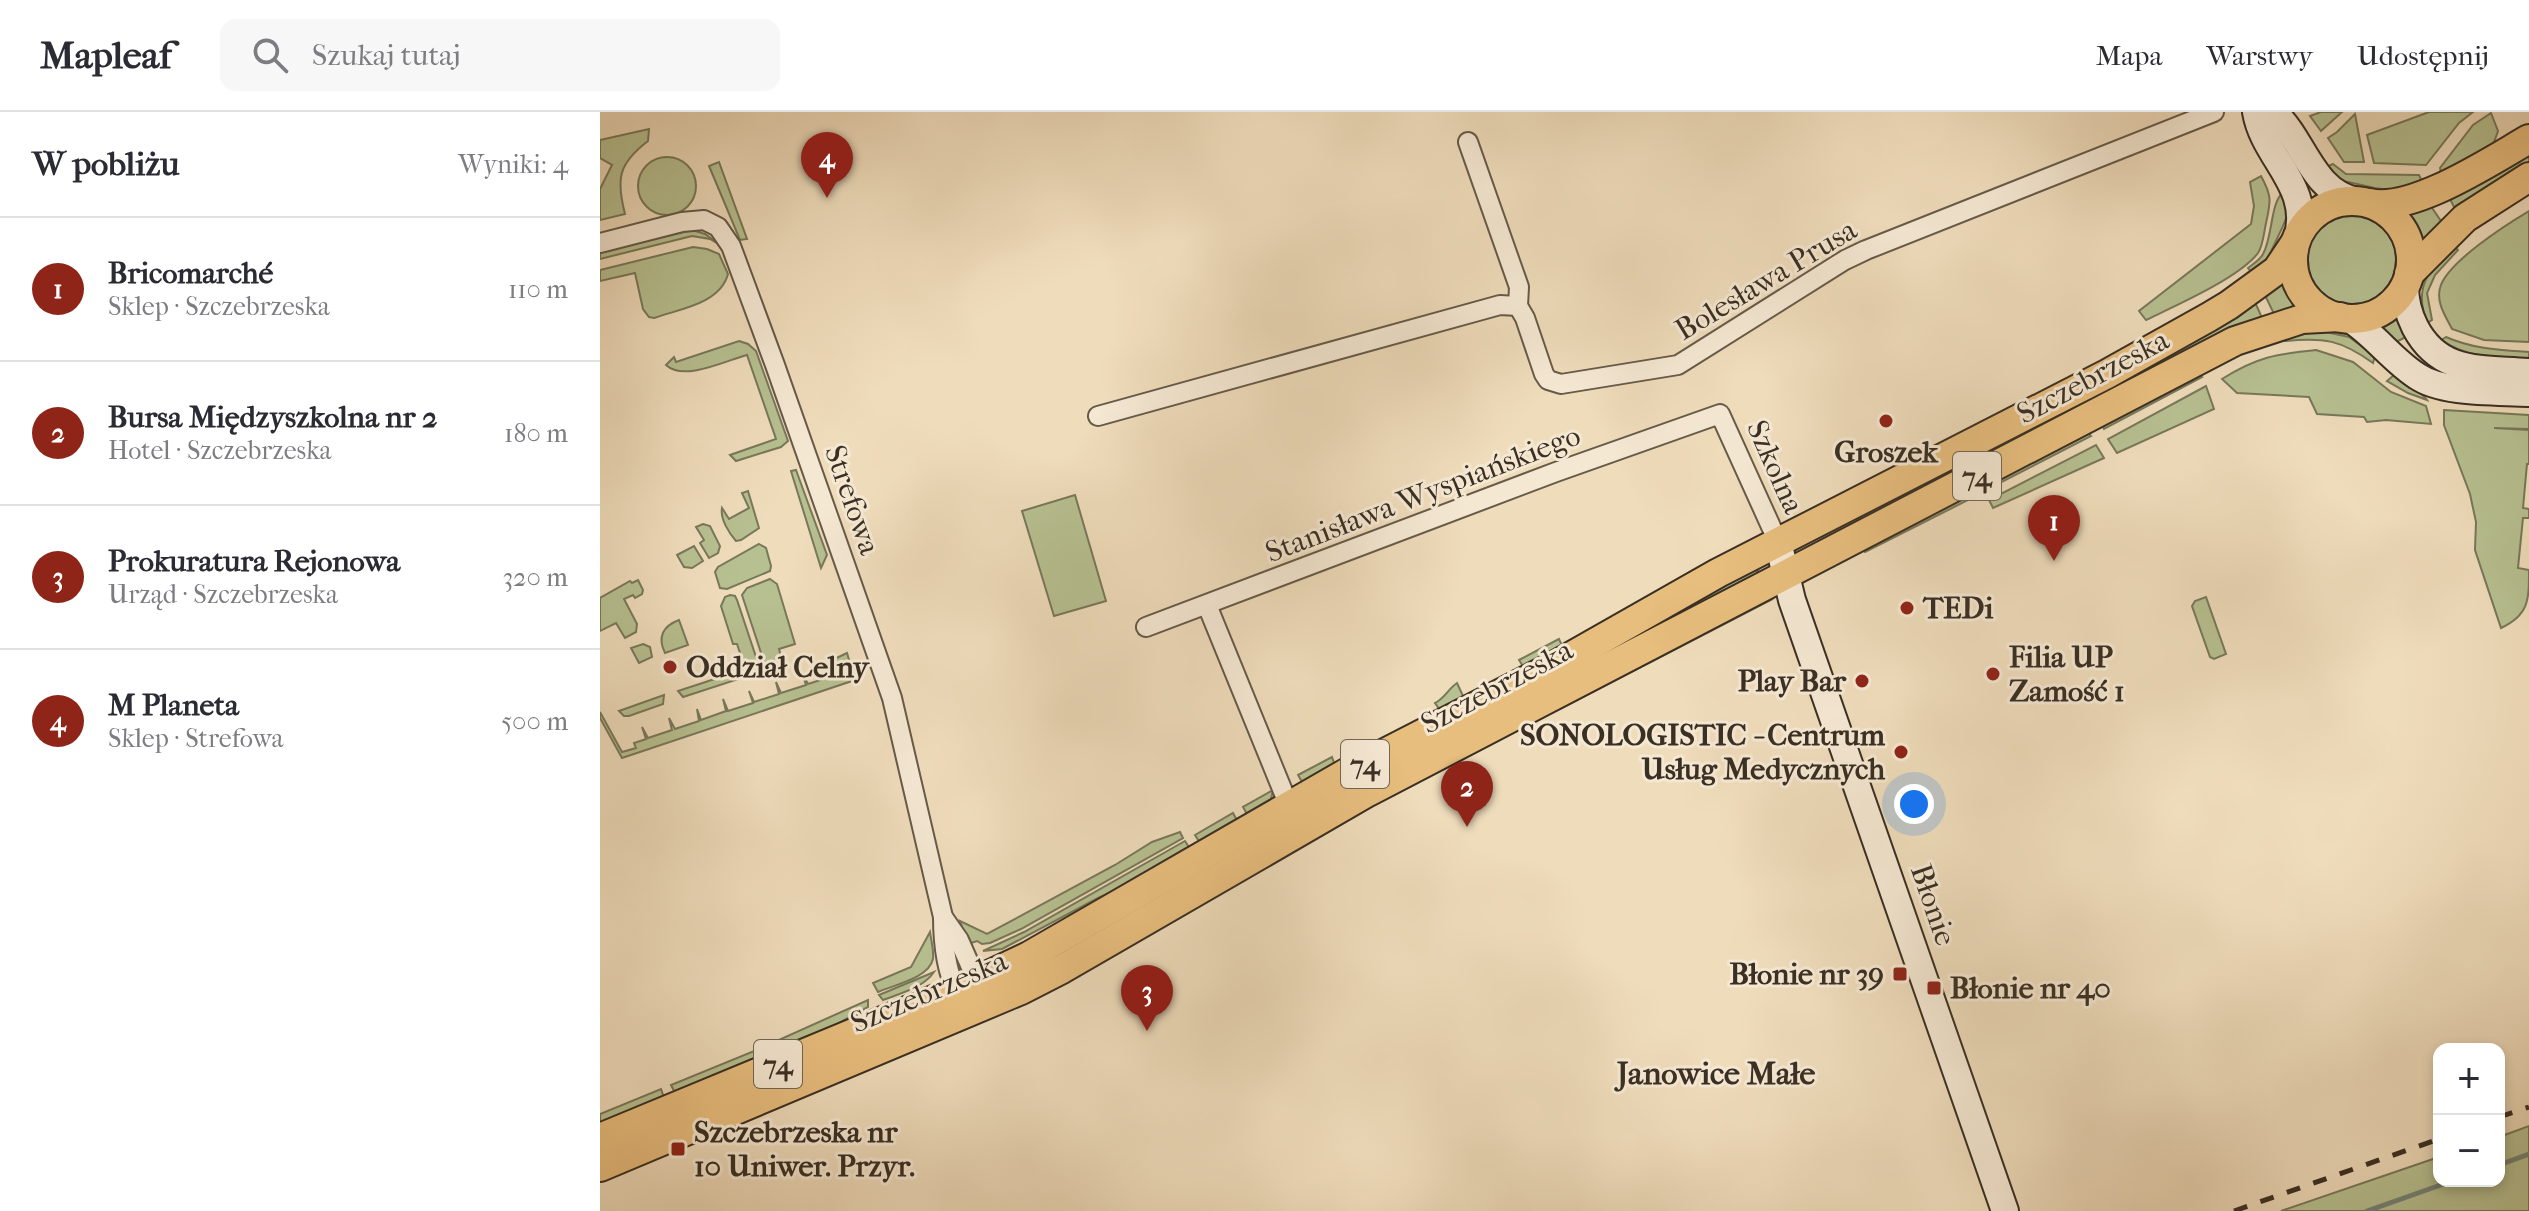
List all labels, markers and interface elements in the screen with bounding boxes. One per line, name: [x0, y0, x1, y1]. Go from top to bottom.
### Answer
search box: [220, 19, 780, 91]
text: Mapleaf: [40, 33, 172, 78]
icon: search: [248, 33, 292, 77]
text: Szukaj tutaj: [312, 38, 461, 73]
text: Mapa: [2096, 39, 2162, 72]
text: Warstwy: [2206, 39, 2313, 72]
text: Udostępnij: [2357, 39, 2489, 72]
pin: 4: [801, 132, 853, 198]
text: W pobliżu: [32, 144, 179, 184]
text: Wyniki: 4: [458, 149, 568, 180]
street label: Bolesława Prusa: [1669, 212, 1864, 348]
text: Bricomarché: [108, 256, 273, 291]
text: 1: [53, 274, 63, 305]
text: 110 m: [508, 274, 568, 305]
text: Sklep · Szczebrzeska: [108, 291, 330, 322]
street label: Szczebrzeska: [2011, 322, 2176, 432]
text: Bursa Międzyszkolna nr 2: [108, 400, 437, 435]
marker: Groszek: [1877, 412, 1895, 430]
street label: Szkolna: [1739, 415, 1811, 520]
text: 2: [51, 418, 65, 449]
text: 180 m: [504, 418, 568, 449]
street label: Stanisława Wyspiańskiego: [1261, 418, 1585, 570]
text: Hotel · Szczebrzeska: [108, 435, 332, 466]
place label: Groszek: [1834, 435, 1939, 470]
street label: Strefowa: [817, 441, 887, 560]
road number: 74: [1953, 452, 2001, 500]
pin: 1: [2028, 495, 2080, 561]
text: Prokuratura Rejonowa: [108, 544, 400, 579]
text: 3: [53, 562, 63, 593]
text: 320 m: [502, 562, 568, 593]
text: Urząd · Szczebrzeska: [108, 579, 338, 610]
place label: TEDi: [1922, 591, 1993, 626]
marker: TEDi: [1898, 599, 1916, 617]
street label: Szczebrzeska: [1415, 632, 1580, 742]
place label: Filia UP Zamość 1: [2009, 640, 2125, 709]
place label: Oddział Celny: [686, 650, 871, 685]
marker: Oddział Celny: [661, 658, 679, 676]
place label: Play Bar: [1738, 664, 1847, 699]
marker: Filia UP Zamość 1: [1984, 665, 2002, 683]
marker: Play Bar: [1853, 672, 1871, 690]
text: M Planeta: [108, 688, 239, 723]
text: 4: [50, 706, 66, 737]
text: 500 m: [501, 706, 568, 737]
place label: SONOLOGISTIC - Centrum Usług Medycznych: [1520, 718, 1886, 787]
text: Sklep · Strefowa: [108, 723, 284, 754]
road number: 74: [1341, 740, 1389, 788]
marker: SONOLOGISTIC - Centrum Usług Medycznych: [1892, 743, 1910, 761]
pin: 2: [1441, 761, 1493, 827]
your location: [1894, 784, 1934, 824]
street label: Błonie: [1903, 860, 1963, 950]
street label: Szczebrzeska: [845, 943, 1014, 1041]
place label: Błonie nr 39: [1729, 957, 1884, 992]
pin: 3: [1121, 965, 1173, 1031]
marker: Błonie nr 39: [1891, 965, 1909, 983]
place label: Błonie nr 40: [1950, 971, 2111, 1007]
marker: Błonie nr 40: [1925, 979, 1943, 997]
road number: 74: [754, 1040, 802, 1088]
map controls: [2433, 1043, 2505, 1187]
button: +: [2433, 1043, 2505, 1115]
district label: Janowice Małe: [1614, 1055, 1815, 1092]
place label: Szczebrzeska nr 10 Uniwer. Przyr.: [694, 1115, 915, 1184]
button: −: [2433, 1115, 2505, 1187]
marker: Szczebrzeska nr 10 Uniwer. Przyr.: [669, 1140, 687, 1158]

